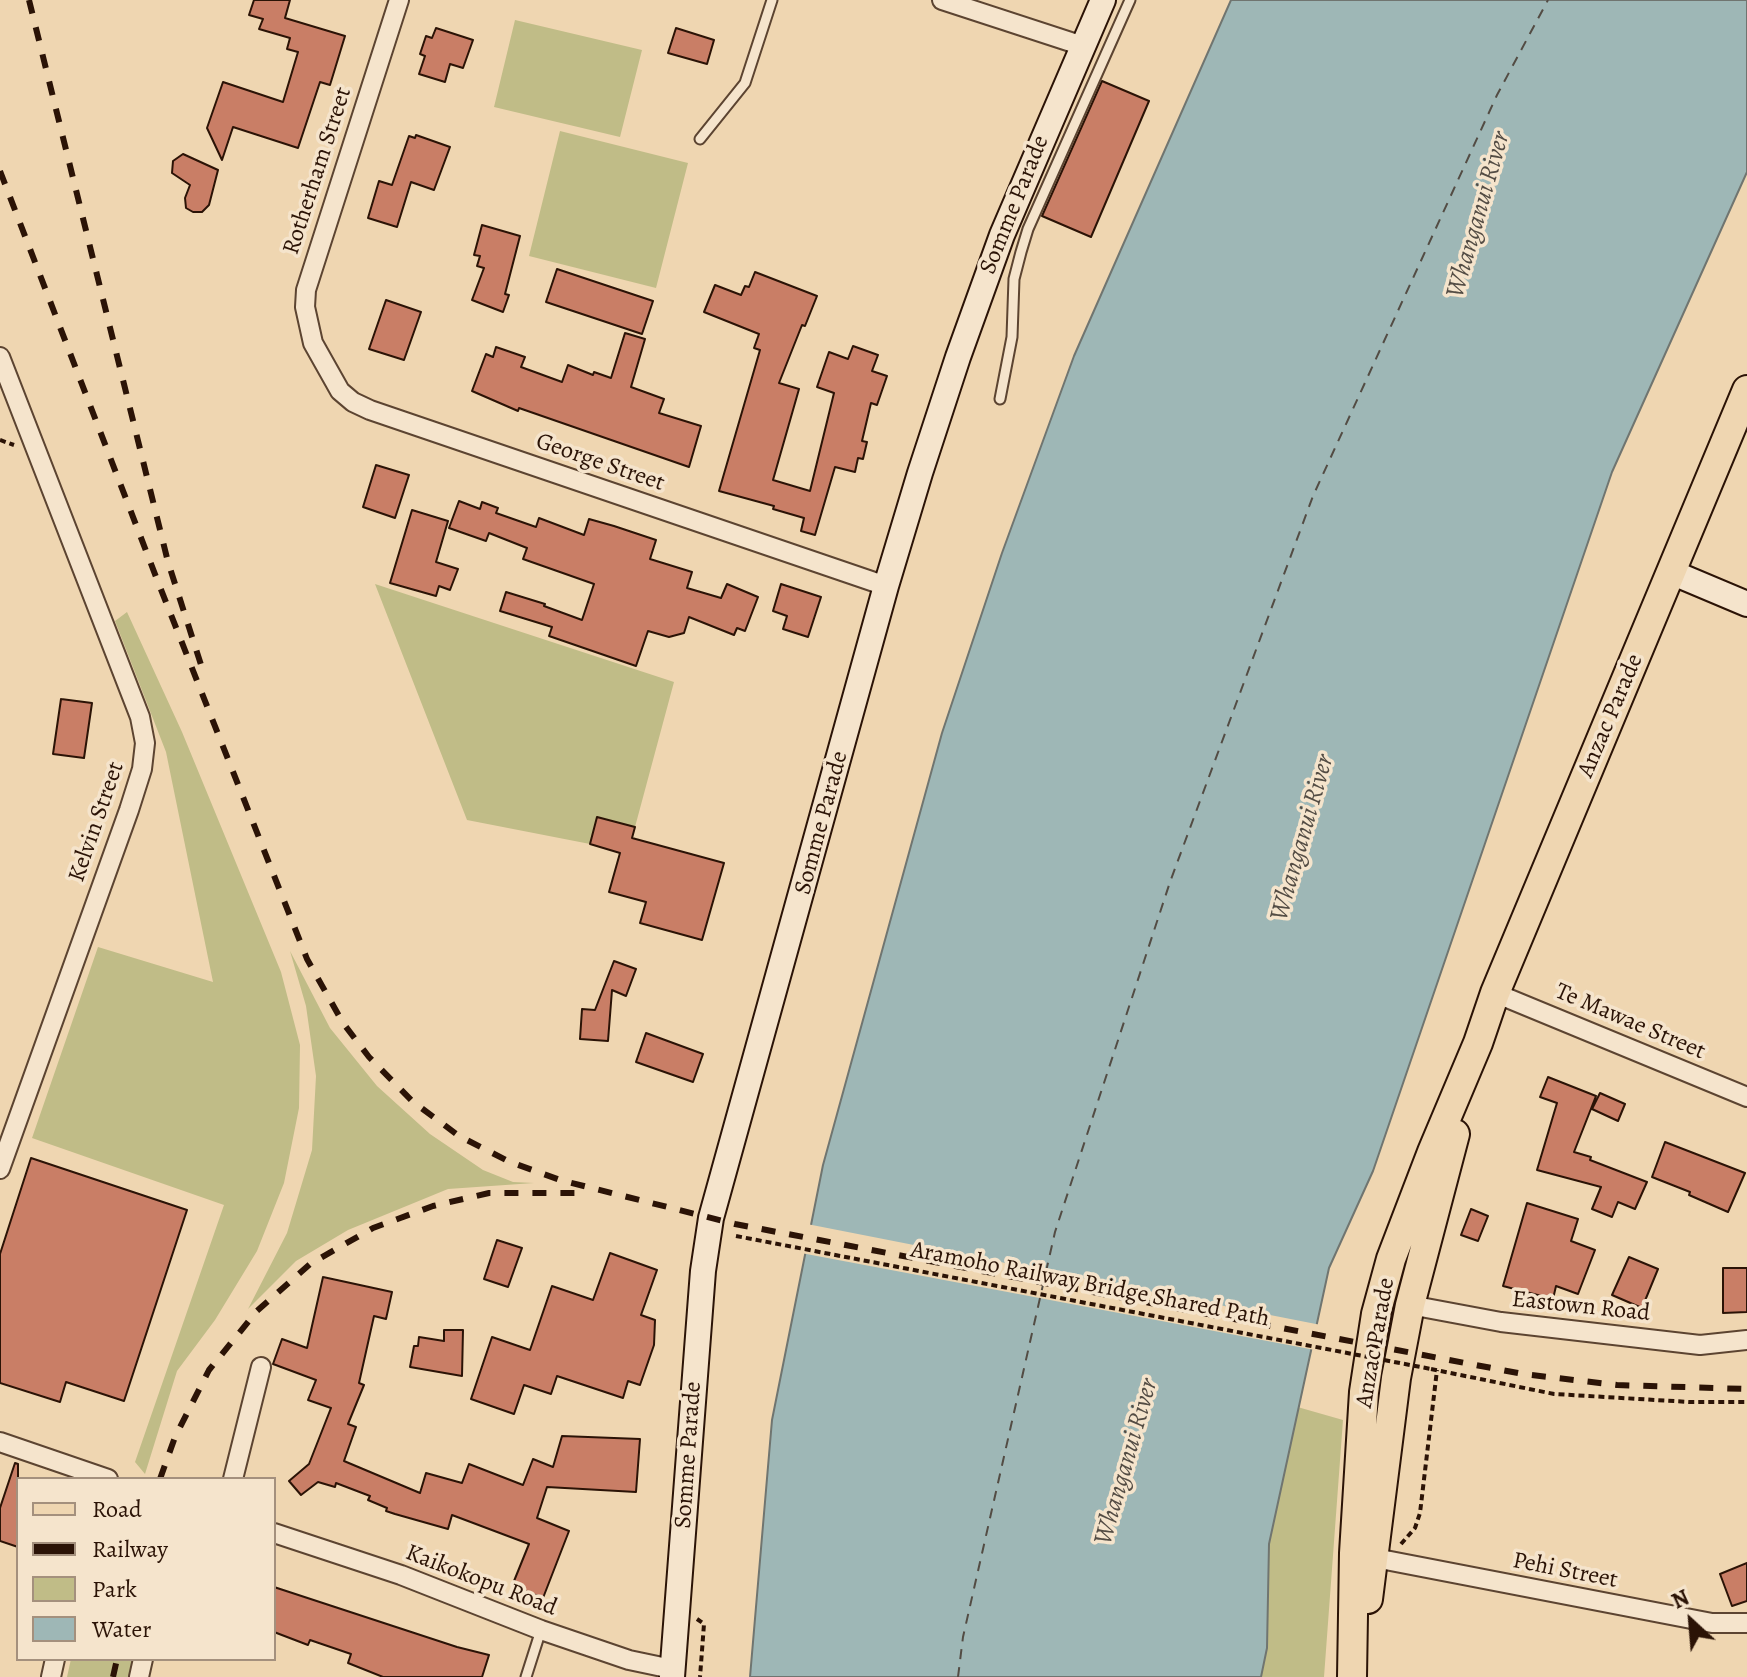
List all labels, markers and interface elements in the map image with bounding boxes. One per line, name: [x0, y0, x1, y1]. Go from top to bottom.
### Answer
street label: Rotherham Street: [277, 84, 359, 258]
water label: Whanganui River: [1440, 128, 1518, 302]
street label: Somme Parade: [974, 131, 1056, 279]
street label: George Street: [532, 428, 668, 498]
street label: Anzac Parade: [1572, 650, 1650, 782]
street label: Somme Parade: [789, 748, 855, 898]
water label: Whanganui River: [1264, 751, 1342, 925]
street label: Kelvin Street: [63, 758, 131, 886]
street label: Te Mawae Street: [1551, 977, 1709, 1067]
street label: Aramoho Railway Bridge Shared Path: [908, 1236, 1272, 1334]
street label: Anzac Parade: [1350, 1276, 1402, 1410]
street label: Eastown Road: [1510, 1285, 1652, 1329]
water label: Whanganui River: [1088, 1375, 1166, 1549]
street label: Somme Parade: [669, 1381, 709, 1529]
legend: [16, 1477, 276, 1661]
text: Road: [92, 1493, 142, 1525]
text: Railway: [92, 1533, 168, 1565]
street label: Kaikokopu Road: [401, 1539, 561, 1623]
street label: Pehi Street: [1510, 1547, 1620, 1595]
text: Park: [92, 1573, 137, 1605]
north arrow: [1651, 1581, 1731, 1661]
text: N: [1667, 1582, 1694, 1616]
text: Water: [92, 1613, 152, 1645]

